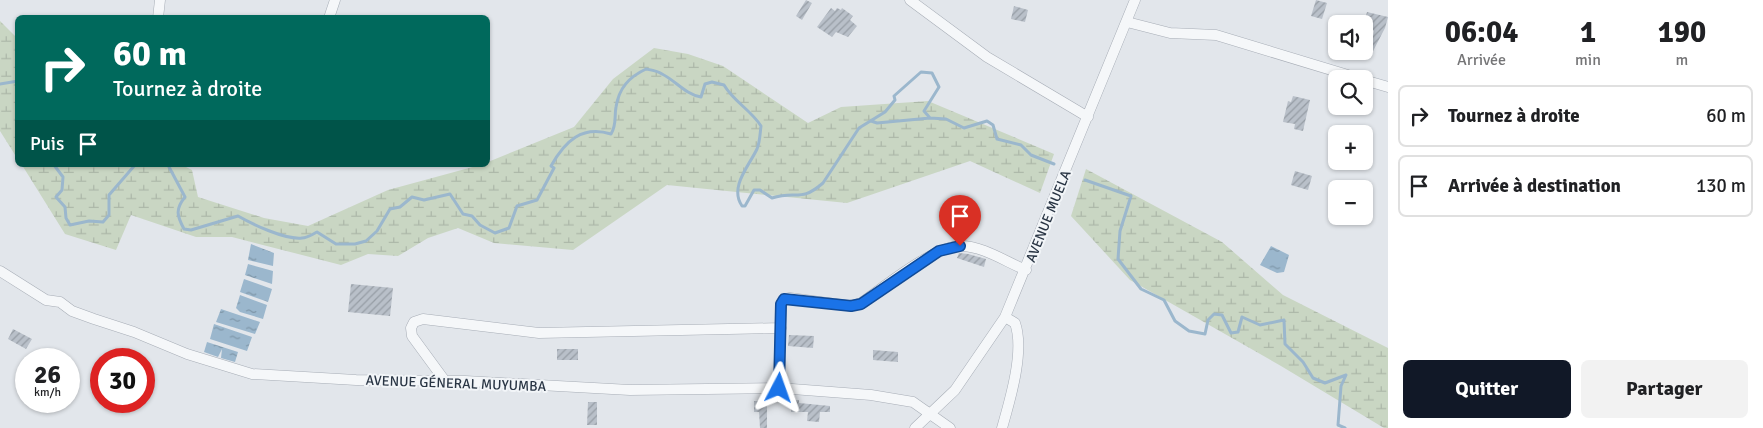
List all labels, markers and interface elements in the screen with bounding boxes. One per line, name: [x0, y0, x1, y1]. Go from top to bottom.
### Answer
text: 06:04: [1445, 14, 1518, 51]
text: 1: [1580, 14, 1596, 51]
text: 190: [1658, 14, 1706, 51]
map controls: [1328, 15, 1373, 225]
button: sound: [1328, 15, 1373, 60]
text: 60 m: [113, 32, 187, 75]
icon: right: [30, 35, 95, 100]
text: Arrivée: [1457, 50, 1506, 70]
text: min: [1575, 50, 1601, 70]
text: m: [1676, 50, 1688, 70]
button: search: [1328, 70, 1373, 115]
text: Tournez à droite: [113, 75, 262, 102]
icon: right: [1405, 102, 1433, 130]
text: Tournez à droite: [1448, 104, 1580, 128]
text: 60 m: [1706, 104, 1746, 128]
button: +: [1328, 125, 1373, 170]
icon: arrive: [74, 130, 102, 158]
text: Puis: [30, 132, 64, 156]
street label: AVENUE MUELA: [1022, 167, 1075, 265]
icon: arrive: [1405, 172, 1433, 200]
text: Arrivée à destination: [1448, 174, 1621, 198]
text: 130 m: [1696, 174, 1746, 198]
button: −: [1328, 180, 1373, 225]
pin: [939, 195, 981, 246]
icon: arrive: [946, 202, 974, 230]
speed limit sign: 30: [90, 348, 155, 413]
text: 26: [34, 359, 61, 390]
button: Quitter: [1403, 360, 1571, 418]
button: Partager: [1581, 360, 1748, 418]
position arrow: [752, 361, 804, 413]
street label: AVENUE GÉNERAL MUYUMBA: [365, 372, 547, 395]
text: km/h: [34, 385, 61, 400]

